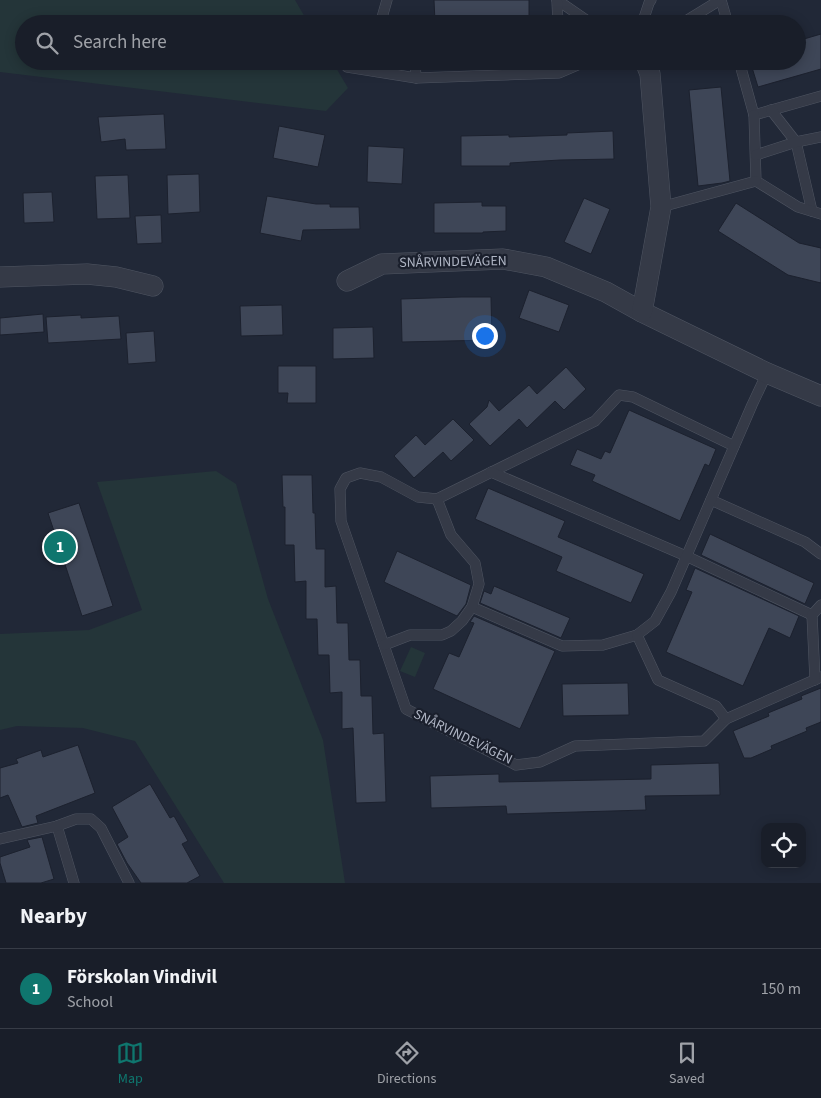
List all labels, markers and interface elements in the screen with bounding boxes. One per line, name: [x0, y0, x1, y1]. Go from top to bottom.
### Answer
search box: [15, 15, 806, 70]
icon: search: [33, 29, 61, 57]
text: Search here: [73, 29, 167, 56]
street label: SNÅRVINDEVÄGEN: [399, 251, 507, 273]
your location: [472, 323, 498, 349]
pin: 1: [44, 528, 76, 566]
street label: SNÅRVINDEVÄGEN: [410, 704, 516, 770]
map controls: [761, 823, 806, 868]
button: locate: [761, 823, 806, 868]
text: Nearby: [20, 901, 87, 931]
text: Förskolan Vindivil: [67, 964, 217, 991]
text: 1: [32, 978, 40, 1000]
text: 150 m: [761, 978, 801, 1000]
text: School: [67, 991, 113, 1013]
tab: Map: [116, 1039, 144, 1089]
tab: Directions: [377, 1039, 436, 1089]
tab: Saved: [669, 1039, 705, 1089]

